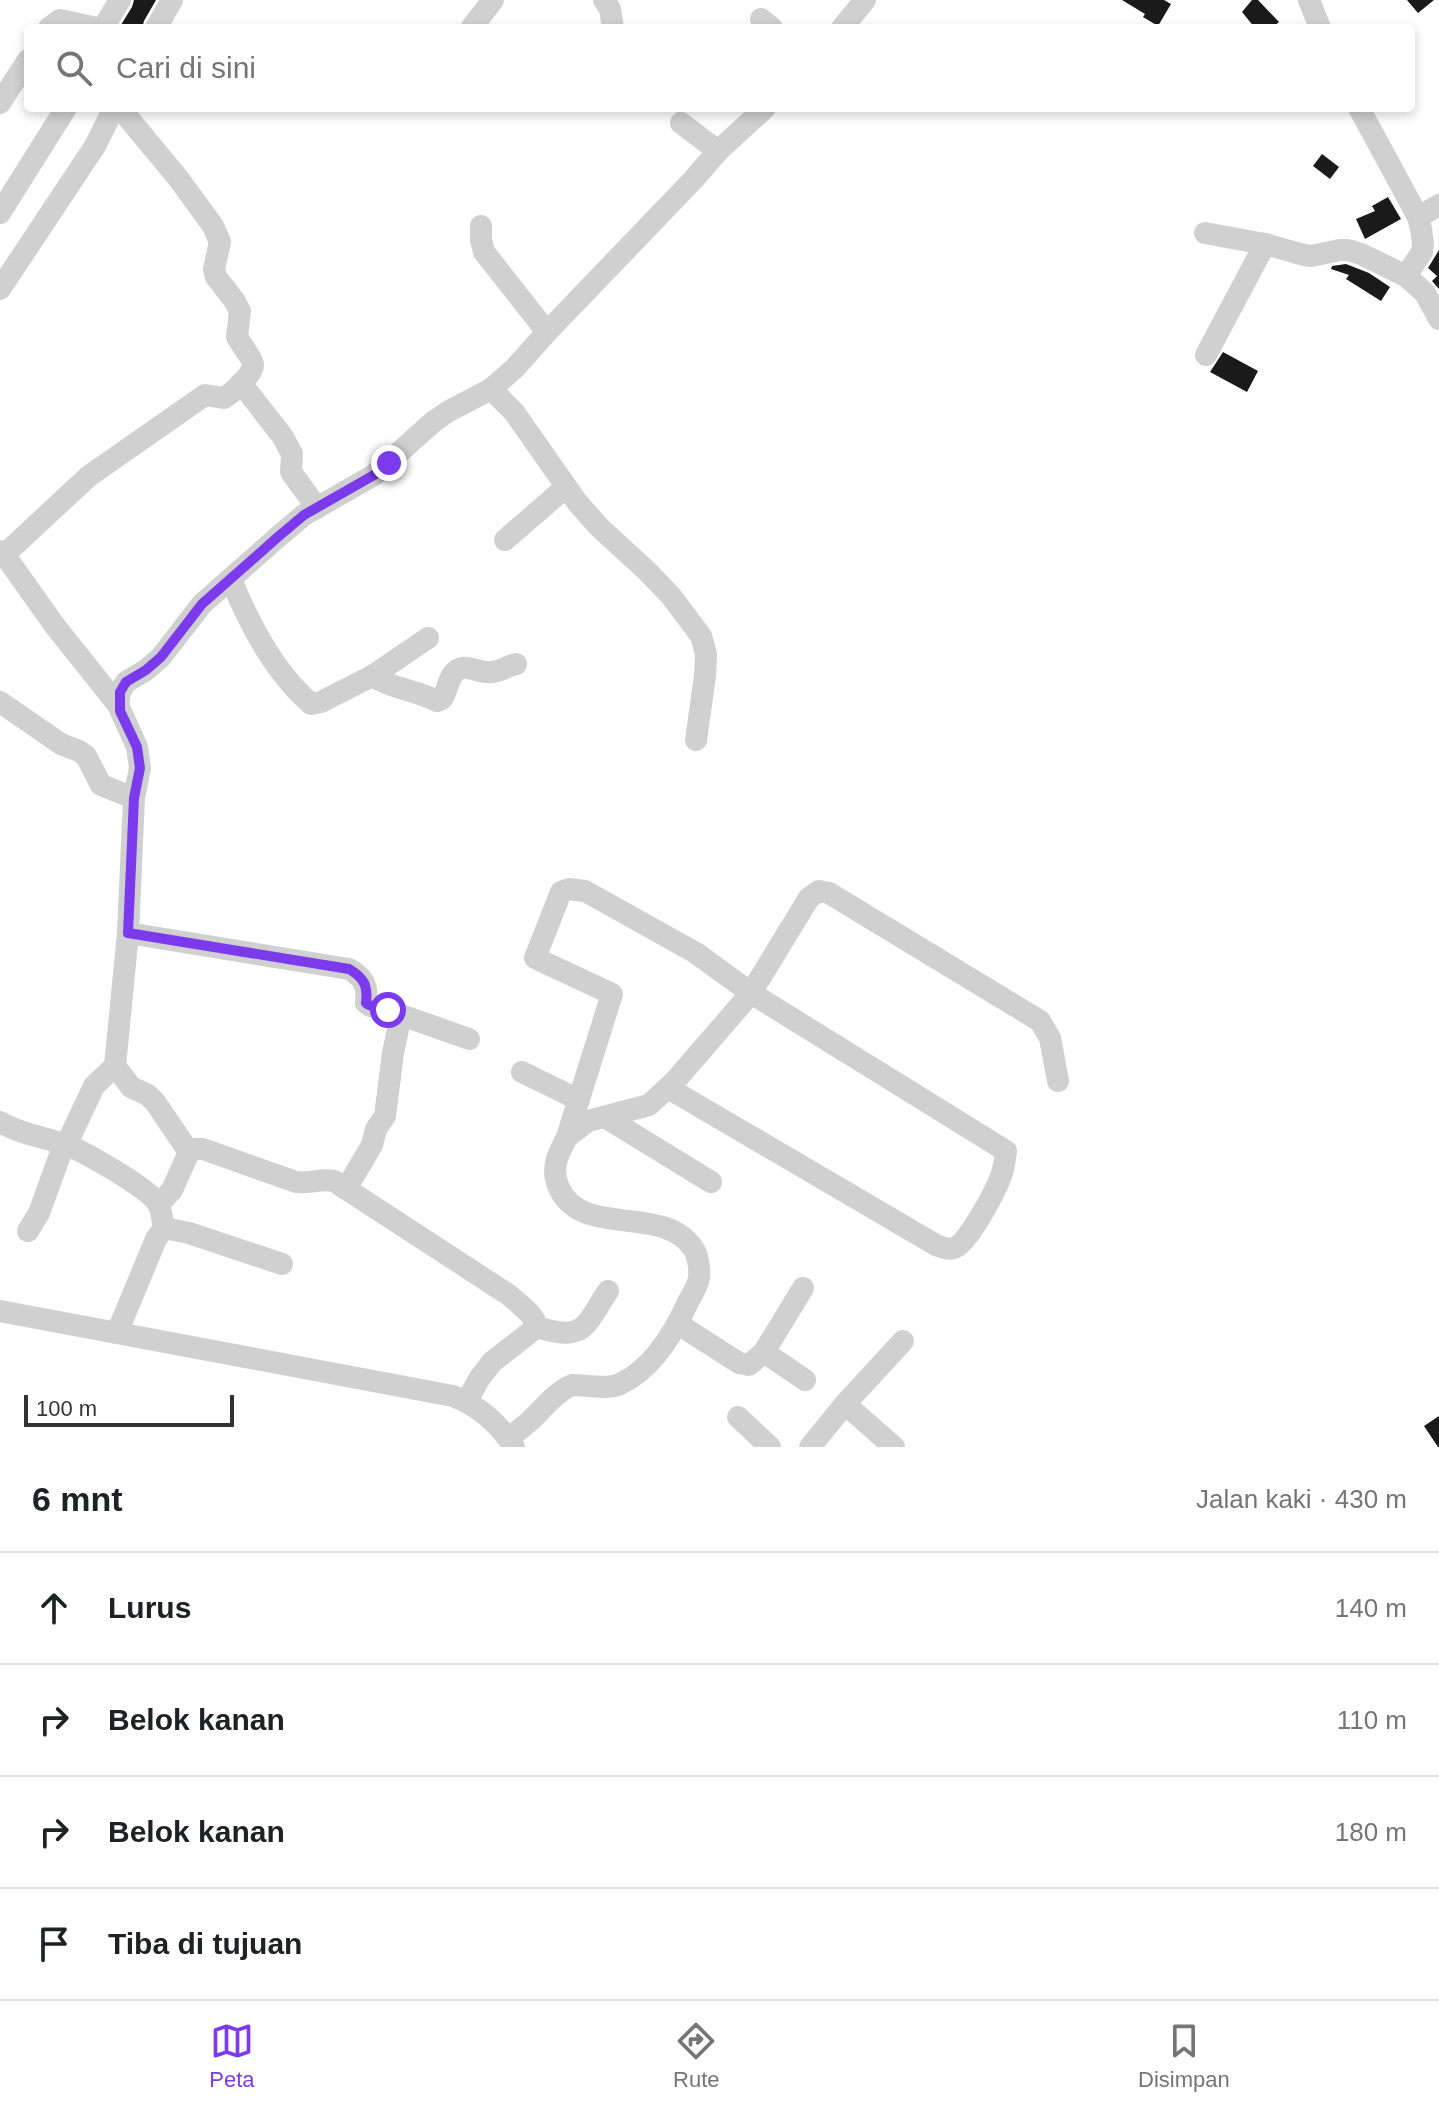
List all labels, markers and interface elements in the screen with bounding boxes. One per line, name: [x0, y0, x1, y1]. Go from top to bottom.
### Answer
search box: [24, 24, 1415, 112]
icon: search: [52, 46, 96, 90]
text: Cari di sini: [116, 51, 256, 84]
route end: [371, 445, 407, 481]
route start: [370, 992, 406, 1028]
scale bar: [24, 1391, 234, 1427]
text: 100 m: [36, 1396, 97, 1421]
text: 6 mnt: [32, 1480, 123, 1518]
text: Jalan kaki · 430 m: [1196, 1484, 1407, 1514]
icon: ahead: [32, 1586, 76, 1630]
text: Lurus: [108, 1591, 191, 1624]
text: 140 m: [1335, 1593, 1407, 1623]
icon: right: [32, 1698, 76, 1742]
text: Belok kanan: [108, 1703, 285, 1736]
text: 110 m: [1337, 1705, 1407, 1735]
icon: right: [32, 1810, 76, 1854]
text: Belok kanan: [108, 1815, 285, 1848]
text: 180 m: [1335, 1817, 1407, 1847]
icon: arrive: [32, 1922, 76, 1966]
text: Tiba di tujuan: [108, 1927, 302, 1960]
tab: Peta: [209, 2019, 255, 2093]
tab: Rute: [673, 2019, 720, 2093]
tab: Disimpan: [1138, 2019, 1230, 2093]

